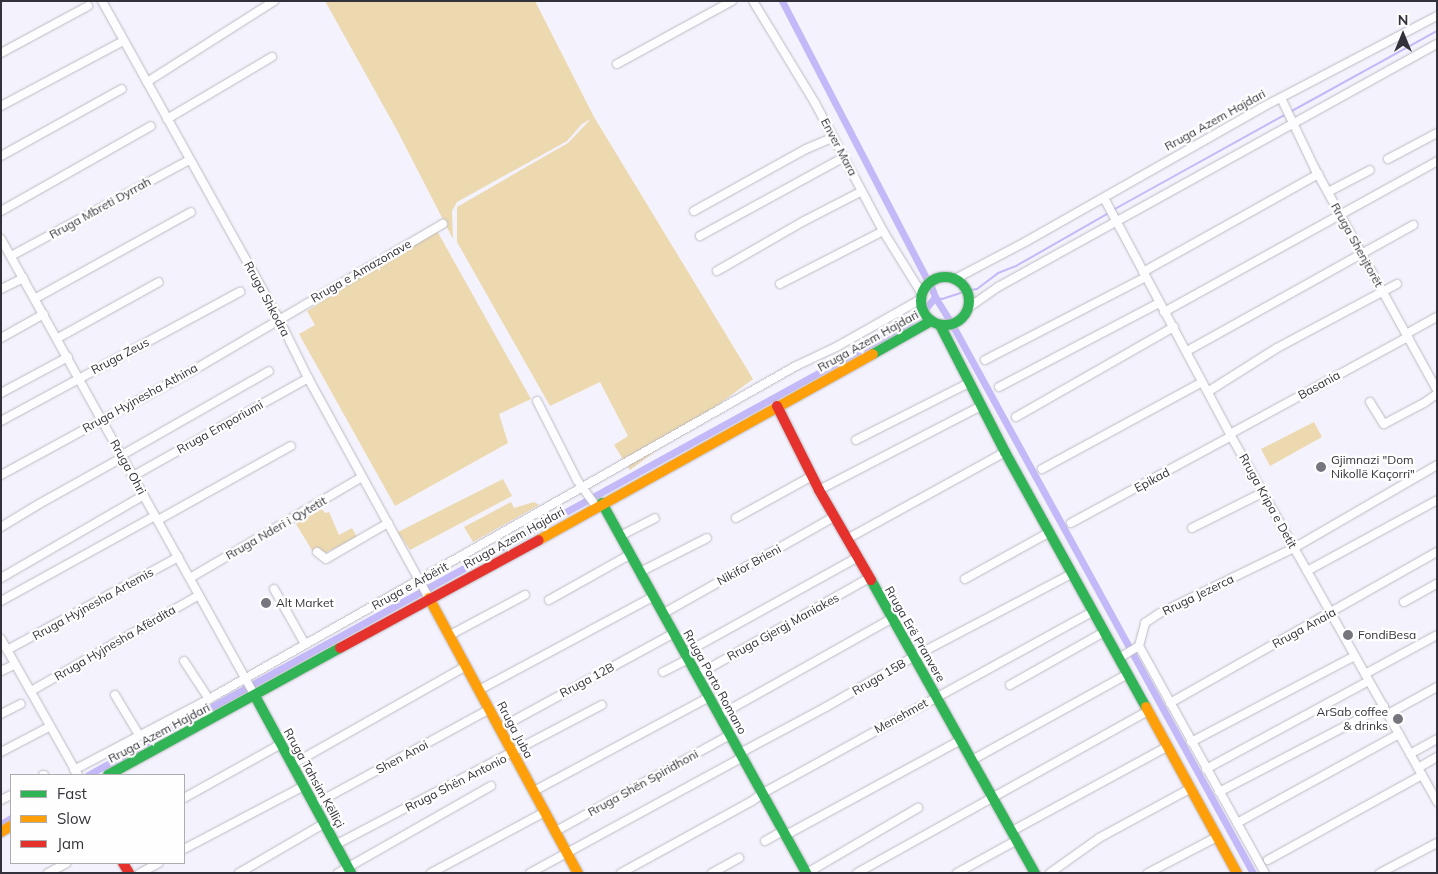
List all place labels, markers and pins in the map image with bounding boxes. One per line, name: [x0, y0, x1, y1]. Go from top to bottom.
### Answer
place label: Gjimnazi "Dom Nikollë Kaçorri": [1331, 453, 1415, 481]
marker: Gjimnazi "Dom Nikollë Kaçorri": [1315, 461, 1327, 473]
place label: Alt Market: [276, 596, 334, 610]
marker: Alt Market: [260, 597, 272, 609]
place label: FondiBesa: [1358, 628, 1416, 642]
marker: FondiBesa: [1342, 629, 1354, 641]
place label: ArSab coffee & drinks: [1316, 705, 1388, 733]
marker: ArSab coffee & drinks: [1392, 713, 1404, 725]

